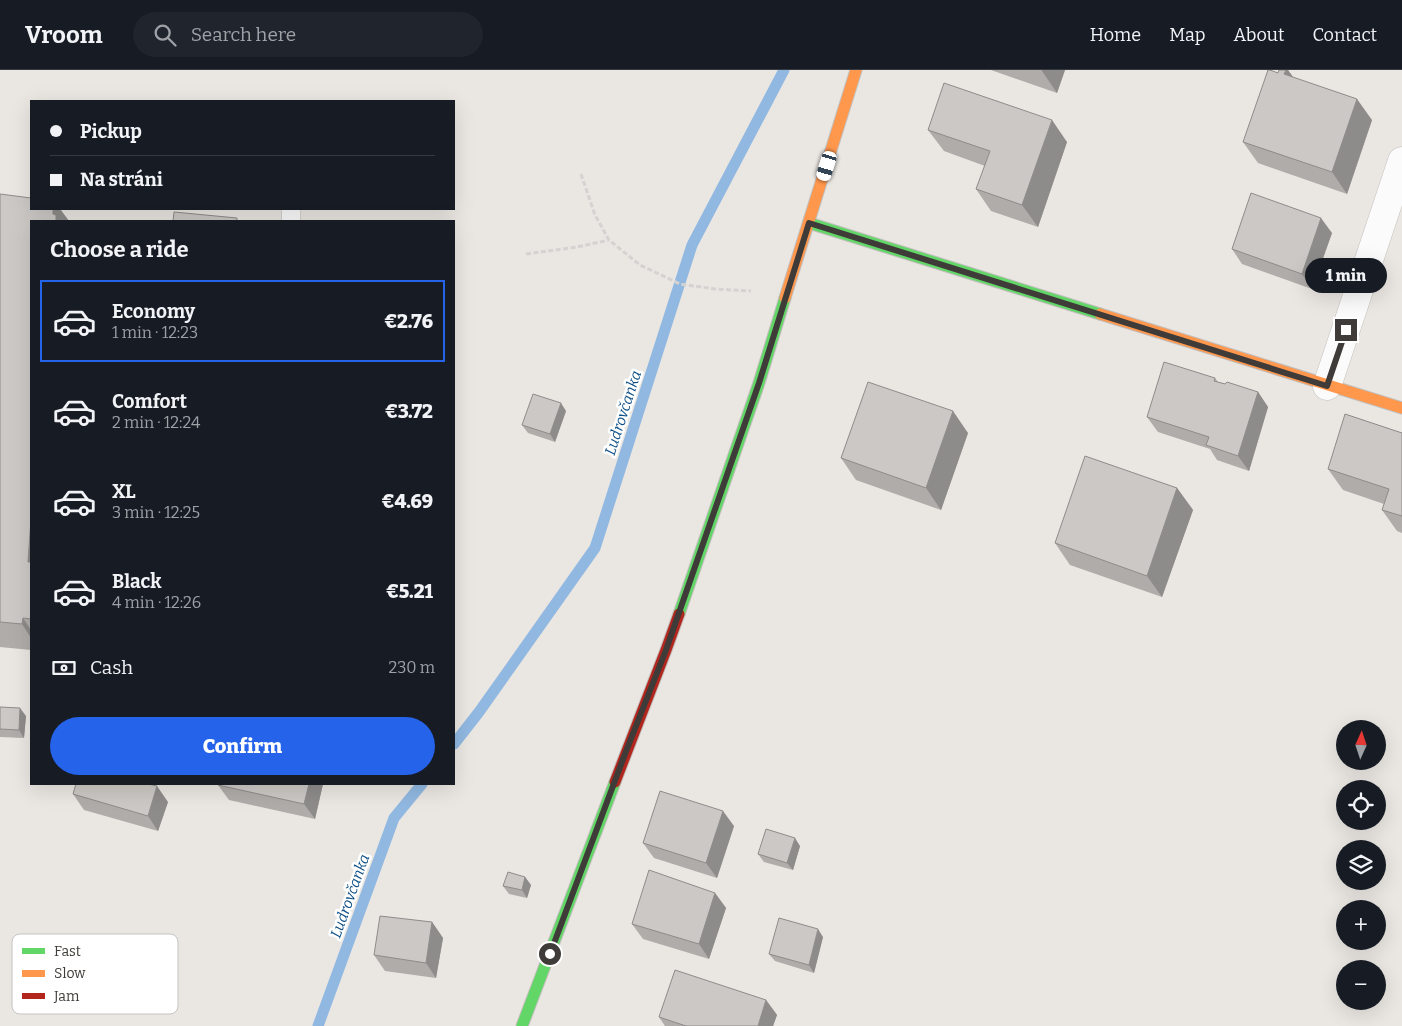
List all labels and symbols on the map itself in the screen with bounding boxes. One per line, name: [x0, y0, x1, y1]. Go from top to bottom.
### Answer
car: [815, 149, 838, 183]
callout: 1 min: [1305, 258, 1387, 292]
route end: [1335, 319, 1357, 341]
water label: Ludrovčanka: [601, 368, 645, 458]
north arrow: [1336, 720, 1386, 770]
water label: Ludrovčanka: [327, 852, 373, 940]
legend: [12, 934, 178, 1014]
text: Fast: [54, 943, 81, 960]
route start: [539, 943, 561, 965]
text: Slow: [54, 965, 86, 982]
text: Jam: [53, 988, 80, 1005]

